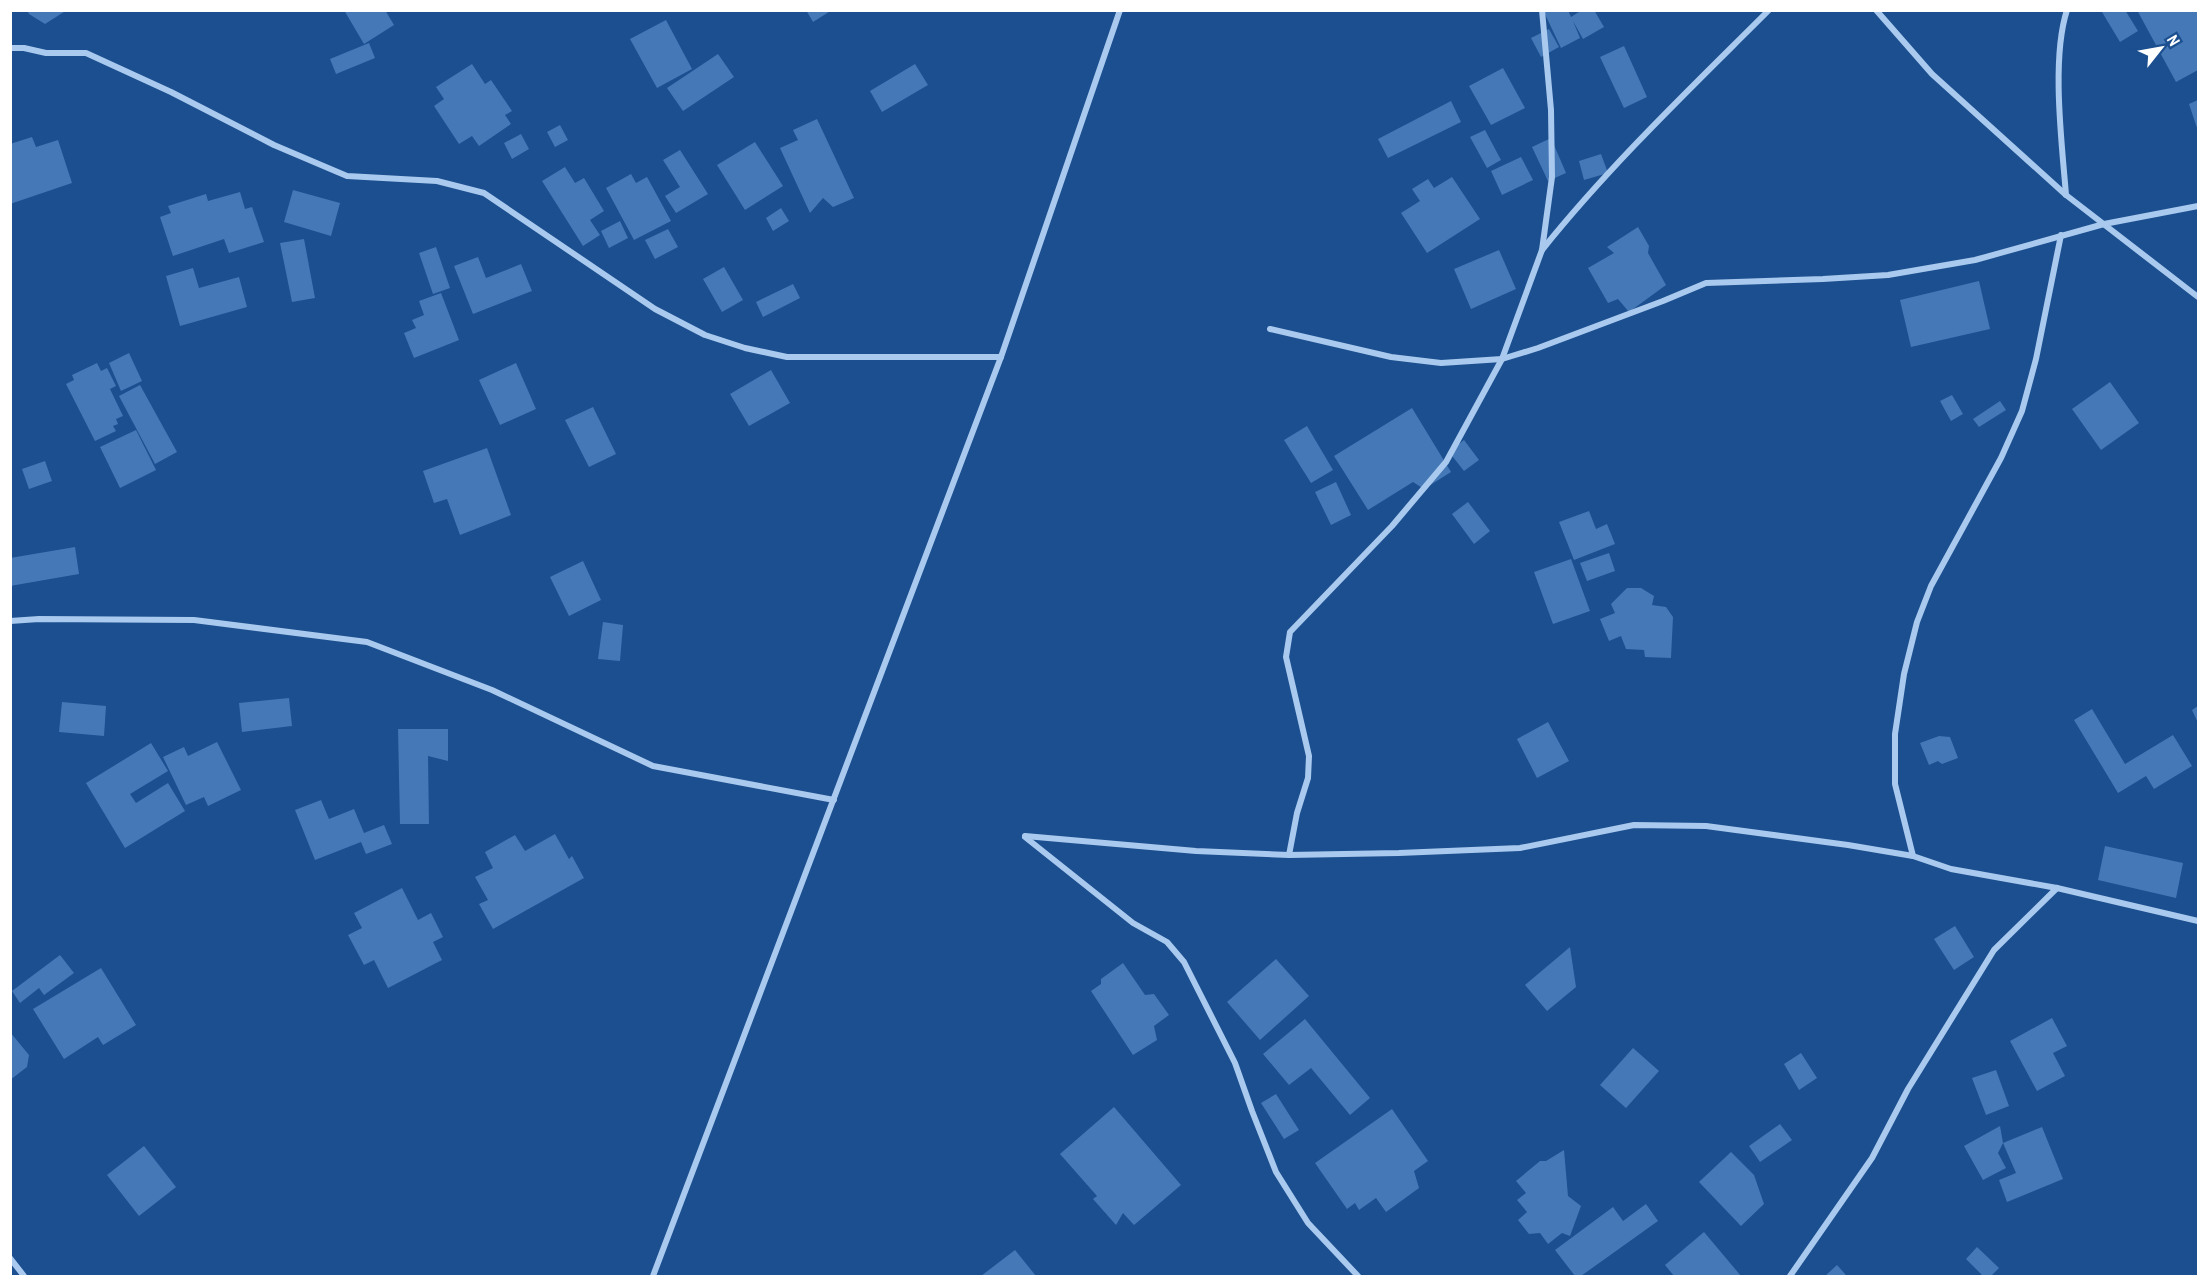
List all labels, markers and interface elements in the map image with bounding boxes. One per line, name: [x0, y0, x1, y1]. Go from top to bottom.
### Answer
north arrow: [2131, 18, 2191, 78]
text: N: [2162, 31, 2186, 50]

